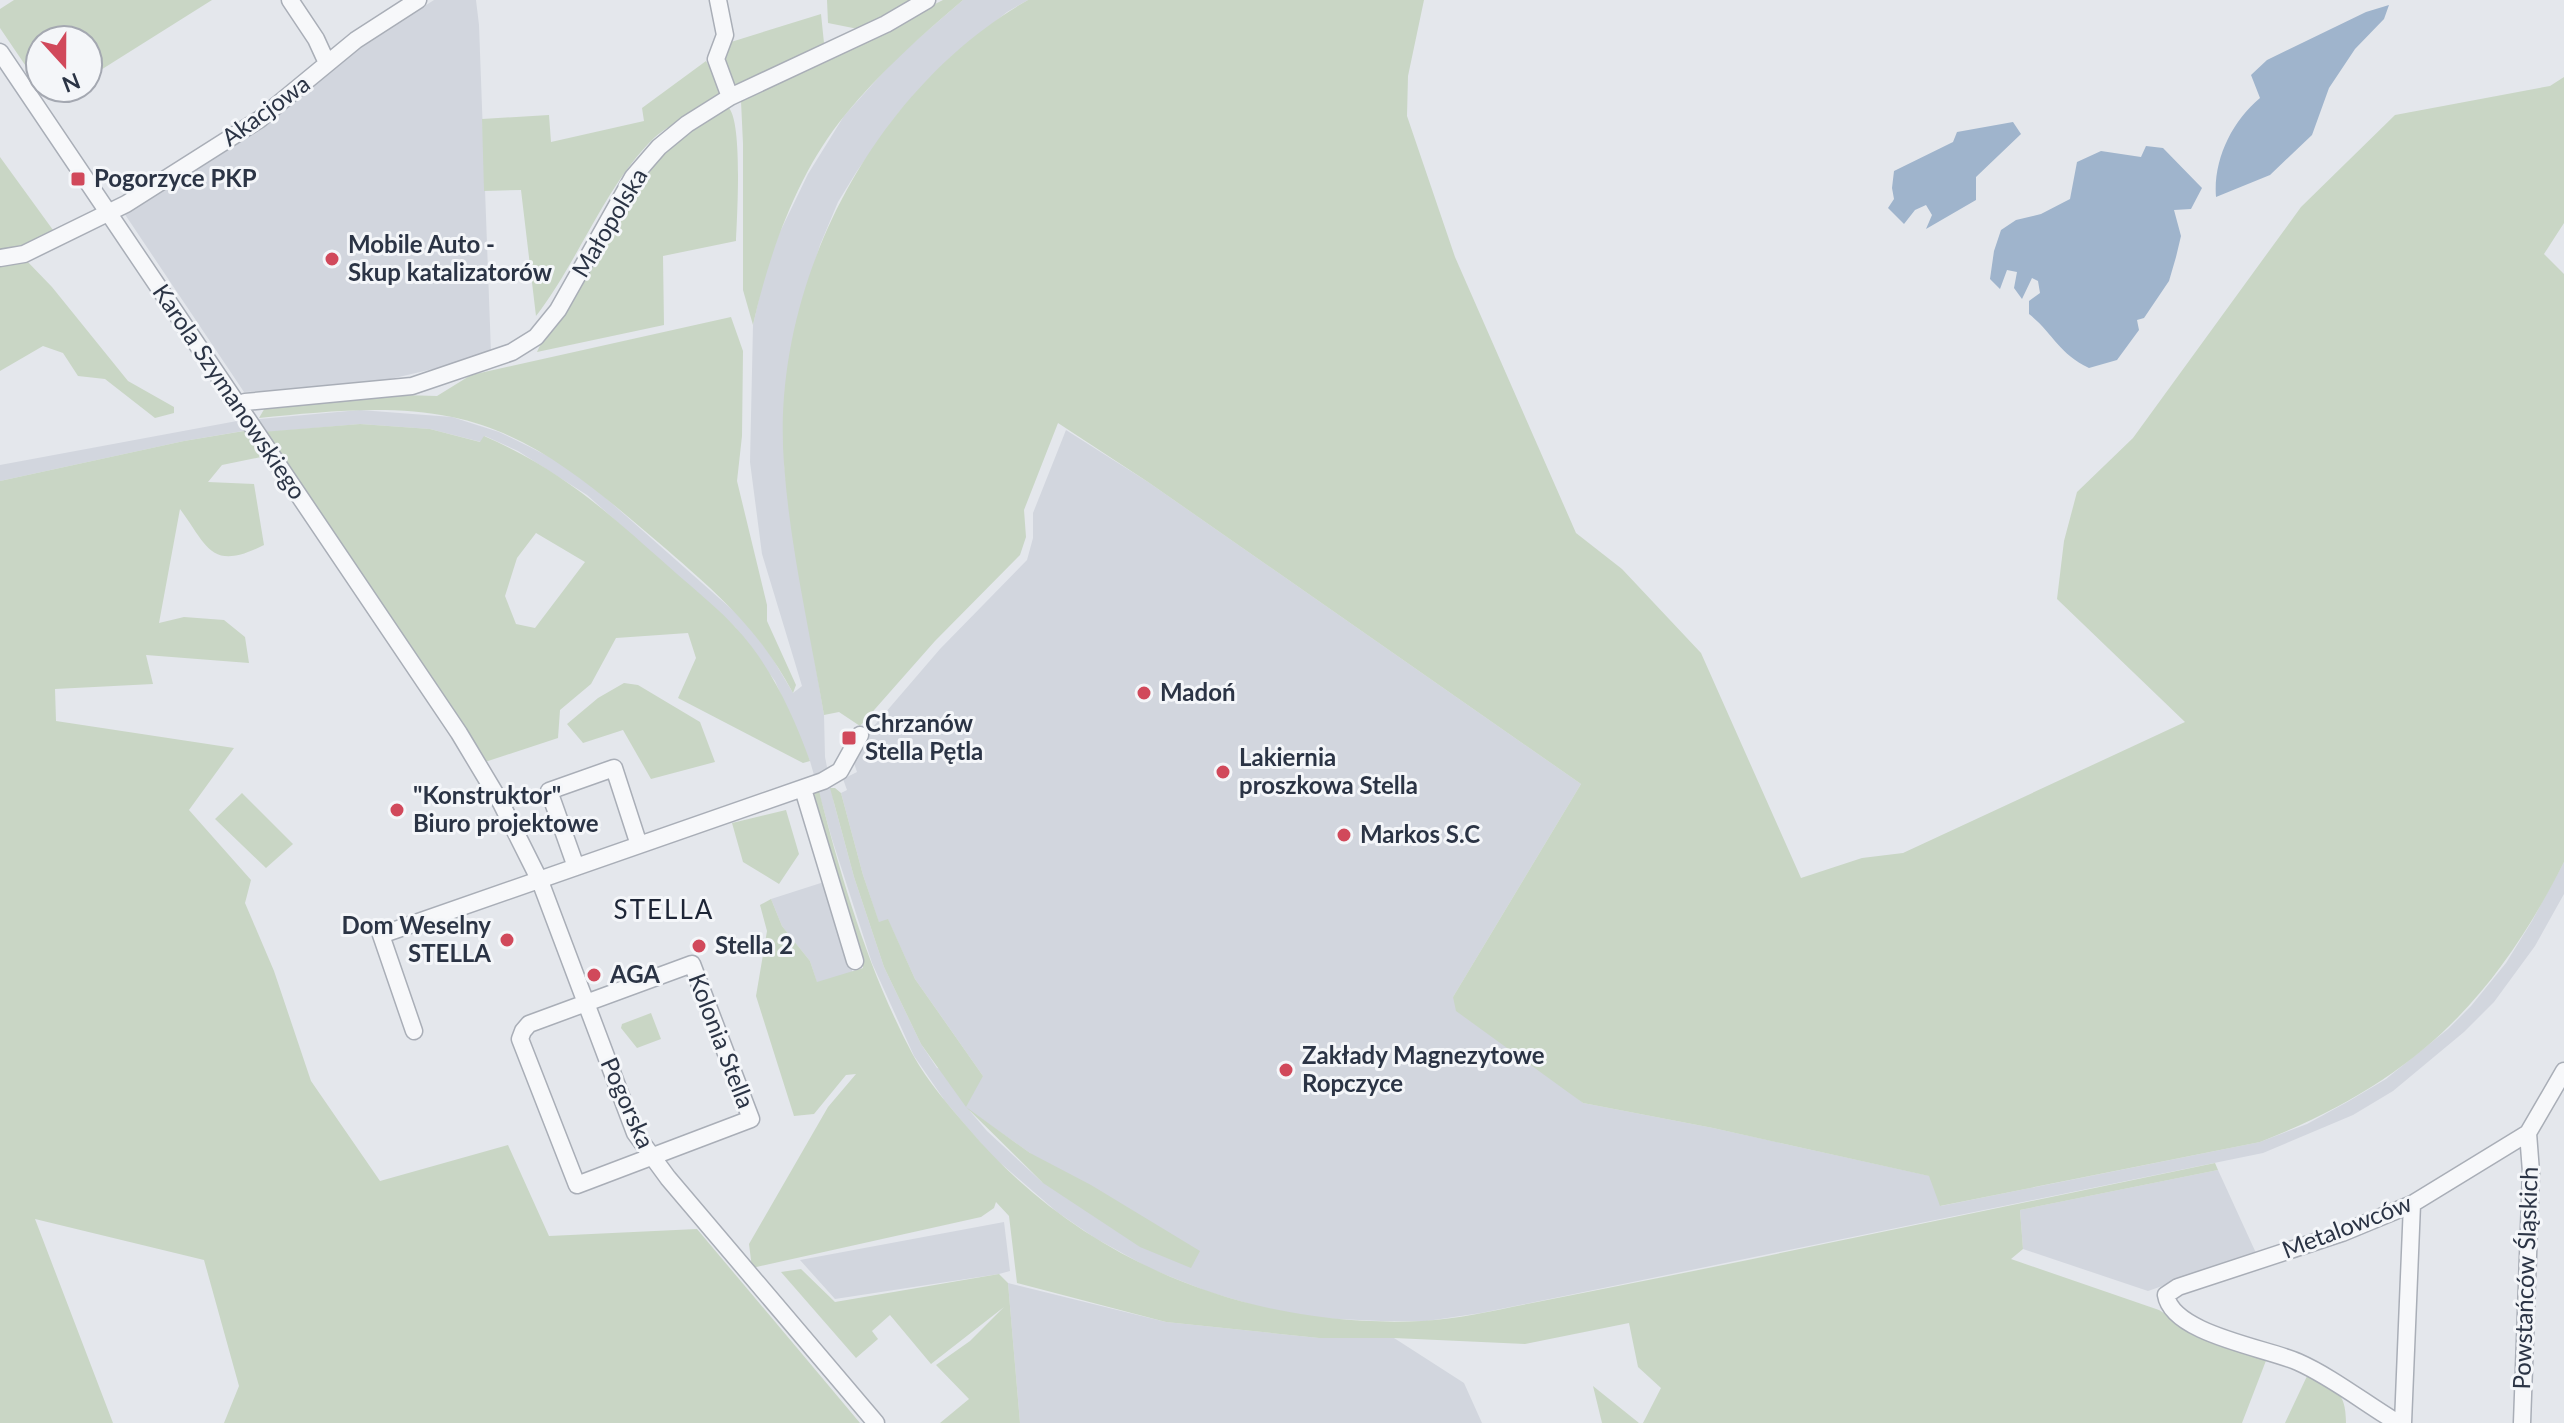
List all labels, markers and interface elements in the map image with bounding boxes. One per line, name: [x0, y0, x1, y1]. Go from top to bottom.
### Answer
north arrow: [24, 24, 104, 104]
text: N: [59, 67, 84, 99]
street label: Akacjowa: [215, 68, 315, 151]
street label: Małopolska: [565, 162, 653, 282]
place label: Pogorzyce PKP: [94, 163, 257, 192]
marker: Pogorzyce PKP: [69, 170, 87, 188]
place label: Mobile Auto - Skup katalizatorów: [348, 229, 553, 286]
marker: Mobile Auto - Skup katalizatorów: [323, 250, 341, 268]
street label: Karola Szymanowskiego: [147, 278, 313, 504]
place label: Madoń: [1160, 677, 1236, 706]
marker: Madoń: [1135, 684, 1153, 702]
place label: Chrzanów Stella Pętla: [865, 708, 983, 765]
marker: Chrzanów Stella Pętla: [840, 729, 858, 747]
place label: Lakiernia proszkowa Stella: [1239, 742, 1418, 799]
marker: Lakiernia proszkowa Stella: [1214, 763, 1232, 781]
place label: "Konstruktor" Biuro projektowe: [413, 780, 599, 837]
marker: "Konstruktor" Biuro projektowe: [388, 801, 406, 819]
place label: Markos S.C: [1360, 819, 1480, 848]
marker: Markos S.C: [1335, 826, 1353, 844]
district label: STELLA: [614, 893, 714, 925]
place label: Dom Weselny STELLA: [342, 910, 491, 967]
place label: Stella 2: [715, 930, 793, 959]
marker: Dom Weselny STELLA: [498, 931, 516, 949]
marker: Stella 2: [690, 937, 708, 955]
place label: AGA: [609, 959, 660, 988]
marker: AGA: [585, 966, 603, 984]
street label: Kolonia Stella: [683, 969, 761, 1112]
place label: Zakłady Magnezytowe Ropczyce: [1302, 1040, 1545, 1097]
street label: Pogorska: [596, 1052, 661, 1152]
marker: Zakłady Magnezytowe Ropczyce: [1277, 1061, 1295, 1079]
street label: Powstańców Śląskich: [2506, 1166, 2543, 1390]
street label: Metalowców: [2278, 1188, 2415, 1264]

